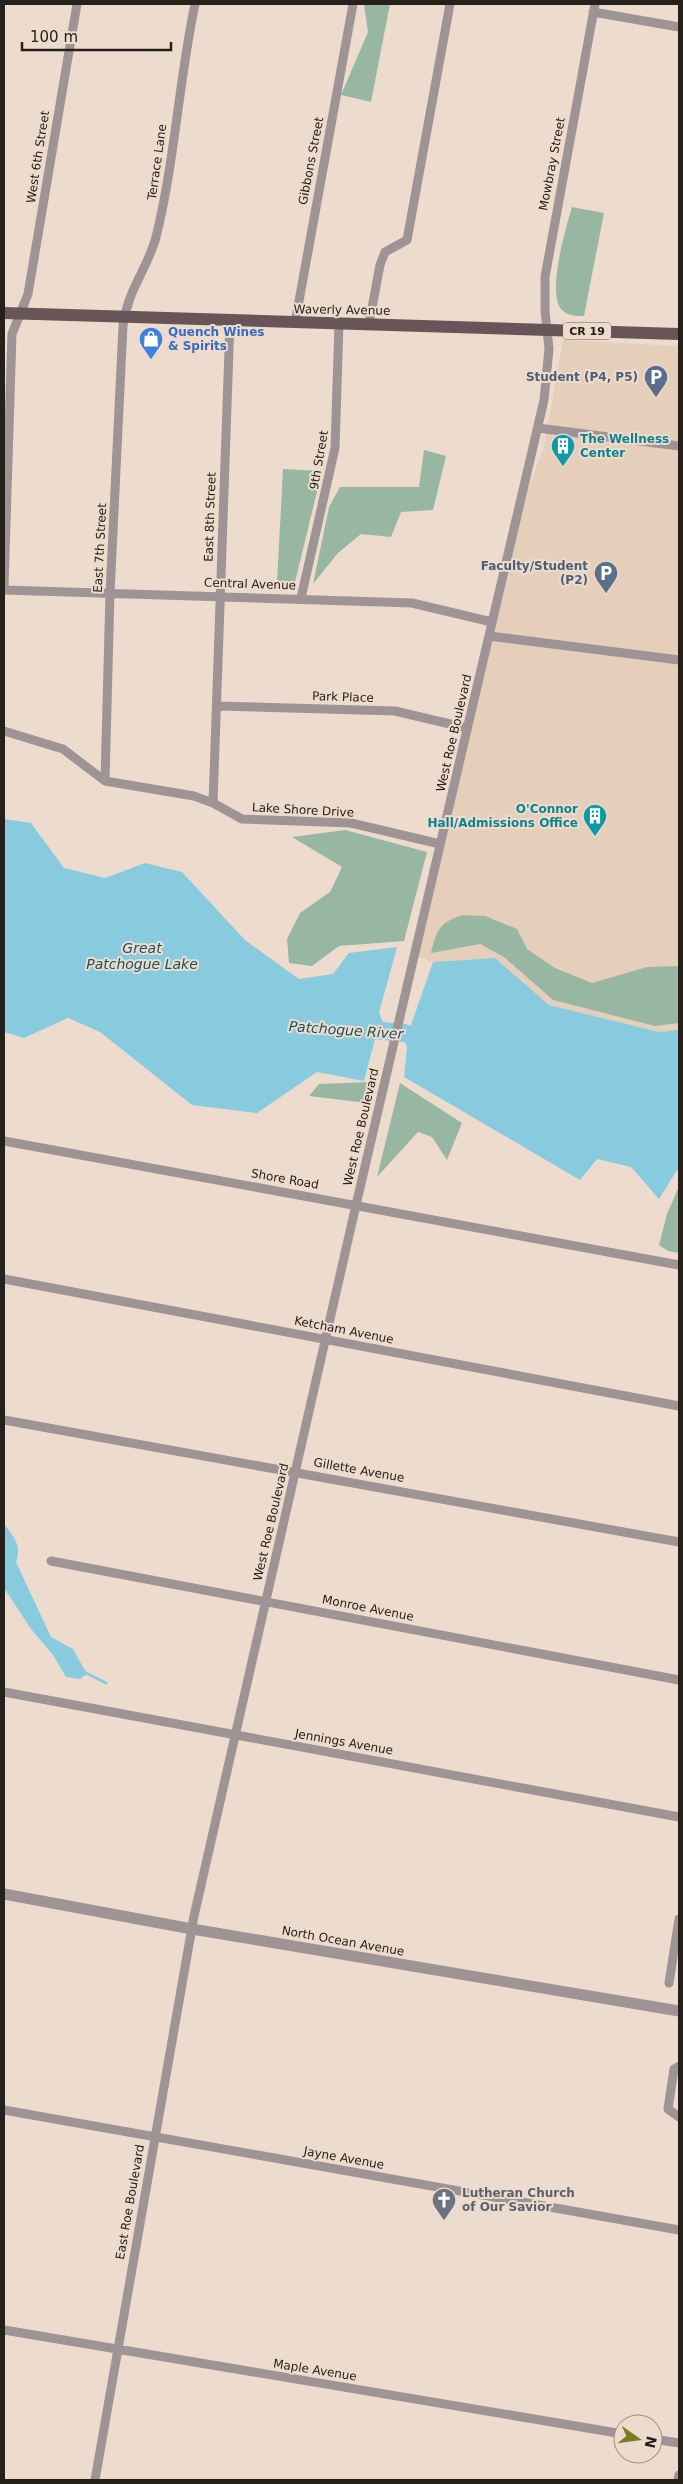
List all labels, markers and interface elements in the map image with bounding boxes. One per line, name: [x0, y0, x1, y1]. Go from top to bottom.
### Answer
scale bar: [22, 20, 171, 52]
text: 100 m: [30, 28, 78, 46]
street label: West 6th Street: [24, 109, 52, 204]
street label: Gibbons Street: [296, 116, 326, 206]
street label: Mowbray Street: [536, 116, 568, 212]
street label: Terrace Lane: [145, 123, 169, 202]
street label: Waverly Avenue: [294, 302, 390, 318]
road number: CR 19: [563, 322, 611, 340]
place label: Quench Wines & Spirits: [168, 325, 264, 353]
shop icon: Quench Wines & Spirits: [138, 326, 164, 360]
parking icon: Student (P4, P5): [643, 364, 669, 398]
place label: Student (P4, P5): [526, 370, 638, 384]
street label: 9th Street: [307, 429, 331, 491]
place label: The Wellness Center: [580, 432, 669, 460]
building icon: The Wellness Center: [550, 433, 576, 467]
street label: East 8th Street: [201, 472, 219, 562]
street label: East 7th Street: [91, 502, 109, 593]
place label: Faculty/Student (P2): [481, 559, 588, 587]
parking icon: Faculty/Student (P2): [593, 560, 619, 594]
street label: Central Avenue: [204, 575, 296, 593]
street label: West Roe Boulevard: [434, 673, 474, 793]
street label: Park Place: [312, 689, 374, 705]
street label: Lake Shore Drive: [252, 800, 354, 820]
place label: O'Connor Hall/Admissions Office: [427, 802, 578, 830]
building icon: O'Connor Hall/Admissions Office: [582, 803, 608, 837]
water label: Great Patchogue Lake: [86, 940, 198, 972]
water label: Patchogue River: [288, 1018, 405, 1042]
street label: West Roe Boulevard: [341, 1067, 381, 1187]
street label: Shore Road: [250, 1166, 320, 1192]
street label: Ketcham Avenue: [293, 1313, 395, 1347]
street label: Gillette Avenue: [313, 1455, 405, 1485]
street label: West Roe Boulevard: [251, 1462, 291, 1582]
street label: Monroe Avenue: [321, 1592, 415, 1624]
street label: Jennings Avenue: [293, 1726, 394, 1758]
street label: North Ocean Avenue: [281, 1923, 405, 1959]
street label: East Roe Boulevard: [113, 2143, 147, 2261]
street label: Jayne Avenue: [302, 2144, 385, 2172]
place label: Lutheran Church of Our Savior: [462, 2186, 575, 2214]
church icon: Lutheran Church of Our Savior: [431, 2187, 457, 2221]
street label: Maple Avenue: [272, 2356, 358, 2384]
north arrow: [613, 2414, 663, 2464]
text: N: [641, 2435, 660, 2450]

